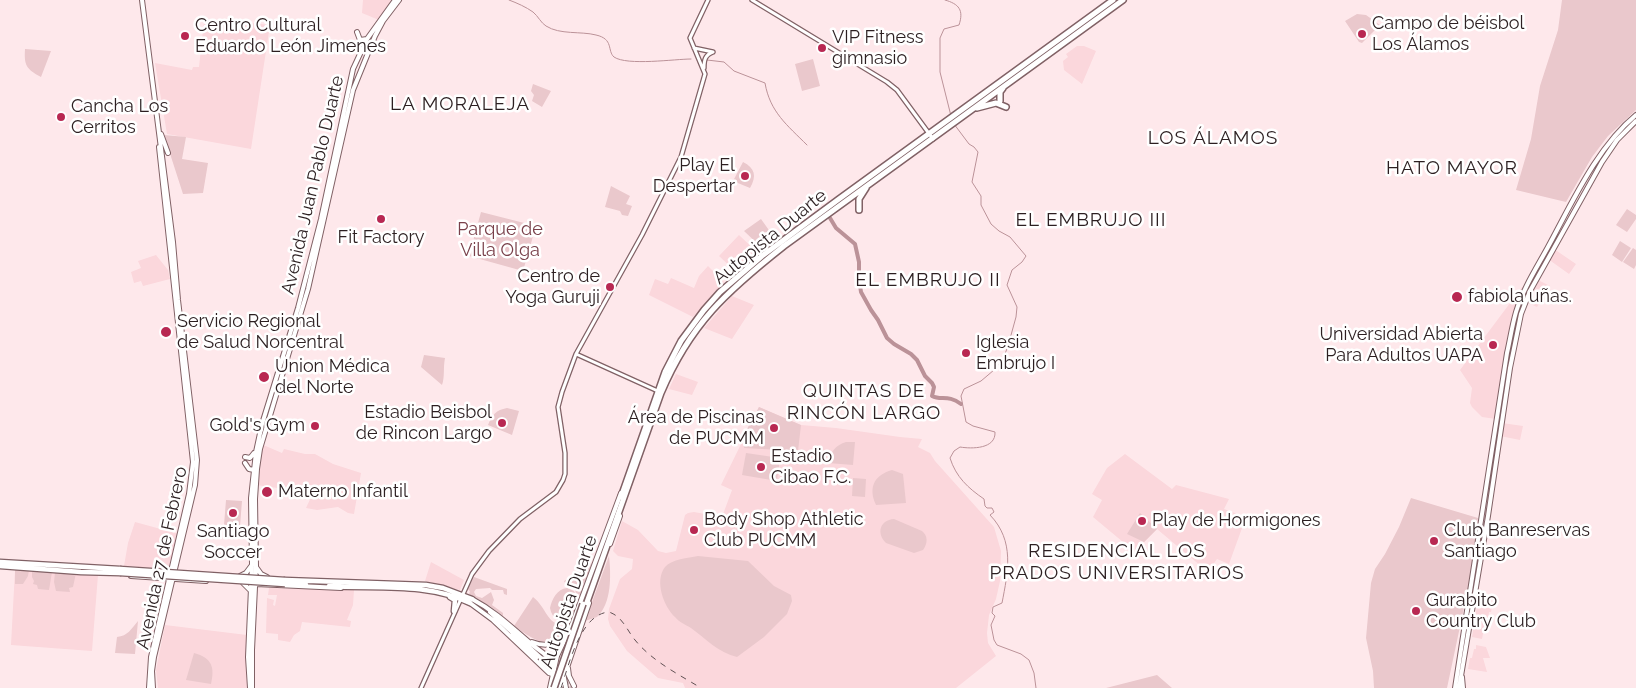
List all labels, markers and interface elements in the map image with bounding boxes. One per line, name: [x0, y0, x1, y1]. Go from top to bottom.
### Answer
place label: Campo de béisbol Los Álamos: [1372, 13, 1524, 56]
place label: Centro Cultural Eduardo León Jimenes: [195, 15, 386, 58]
place label: VIP Fitness gimnasio: [832, 27, 923, 70]
marker: Campo de béisbol Los Álamos: [1356, 28, 1368, 40]
marker: Centro Cultural Eduardo León Jimenes: [179, 30, 191, 42]
marker: VIP Fitness gimnasio: [816, 42, 828, 54]
street label: Avenida Juan Pablo Duarte: [277, 73, 349, 297]
district label: LA MORALEJA: [389, 93, 531, 115]
place label: Cancha Los Cerritos: [71, 96, 168, 138]
marker: Cancha Los Cerritos: [55, 111, 67, 123]
district label: LOS ÁLAMOS: [1147, 127, 1279, 149]
place label: Play El Despertar: [653, 155, 735, 198]
district label: HATO MAYOR: [1385, 157, 1519, 179]
marker: Play El Despertar: [739, 170, 751, 182]
street label: Autopista Duarte: [709, 185, 831, 289]
district label: EL EMBRUJO III: [1014, 209, 1168, 231]
marker: Fit Factory: [375, 213, 387, 225]
park label: Parque de Villa Olga: [457, 219, 543, 262]
place label: Fit Factory: [338, 227, 424, 249]
place label: Centro de Yoga Guruji: [505, 266, 600, 308]
district label: EL EMBRUJO II: [854, 269, 1002, 291]
marker: Centro de Yoga Guruji: [604, 281, 616, 293]
place label: fabiola uñas.: [1468, 286, 1572, 308]
marker: fabiola uñas.: [1450, 290, 1464, 304]
place label: Servicio Regional de Salud Norcentral: [177, 311, 344, 354]
place label: Universidad Abierta Para Adultos UAPA: [1320, 324, 1483, 366]
marker: Servicio Regional de Salud Norcentral: [159, 325, 173, 339]
place label: Iglesia Embrujo I: [976, 332, 1055, 374]
marker: Universidad Abierta Para Adultos UAPA: [1487, 339, 1499, 351]
marker: Iglesia Embrujo I: [960, 347, 972, 359]
place label: Union Médica del Norte: [275, 356, 390, 398]
marker: Union Médica del Norte: [257, 370, 271, 384]
district label: QUINTAS DE RINCÓN LARGO: [785, 380, 943, 424]
place label: Estadio Beisbol de Rincon Largo: [356, 402, 492, 444]
place label: Área de Piscinas de PUCMM: [628, 407, 764, 449]
place label: Gold's Gym: [210, 415, 305, 437]
marker: Estadio Beisbol de Rincon Largo: [496, 417, 508, 429]
marker: Gold's Gym: [309, 420, 321, 432]
marker: Área de Piscinas de PUCMM: [768, 422, 780, 434]
place label: Estadio Cibao F.C.: [771, 446, 851, 488]
marker: Estadio Cibao F.C.: [755, 461, 767, 473]
street label: Avenida 27 de Febrero: [132, 465, 192, 651]
place label: Materno Infantil: [278, 481, 408, 503]
marker: Materno Infantil: [260, 485, 274, 499]
marker: Santiago Soccer: [227, 507, 239, 519]
place label: Body Shop Athletic Club PUCMM: [704, 509, 864, 552]
place label: Play de Hormigones: [1152, 510, 1321, 532]
marker: Play de Hormigones: [1136, 515, 1148, 527]
place label: Club Banreservas Santiago: [1444, 520, 1590, 562]
place label: Santiago Soccer: [197, 521, 269, 564]
marker: Body Shop Athletic Club PUCMM: [688, 524, 700, 536]
street label: Autopista Duarte: [536, 533, 602, 671]
marker: Club Banreservas Santiago: [1428, 535, 1440, 547]
district label: RESIDENCIAL LOS PRADOS UNIVERSITARIOS: [987, 540, 1247, 584]
place label: Gurabito Country Club: [1426, 590, 1536, 632]
marker: Gurabito Country Club: [1410, 605, 1422, 617]

